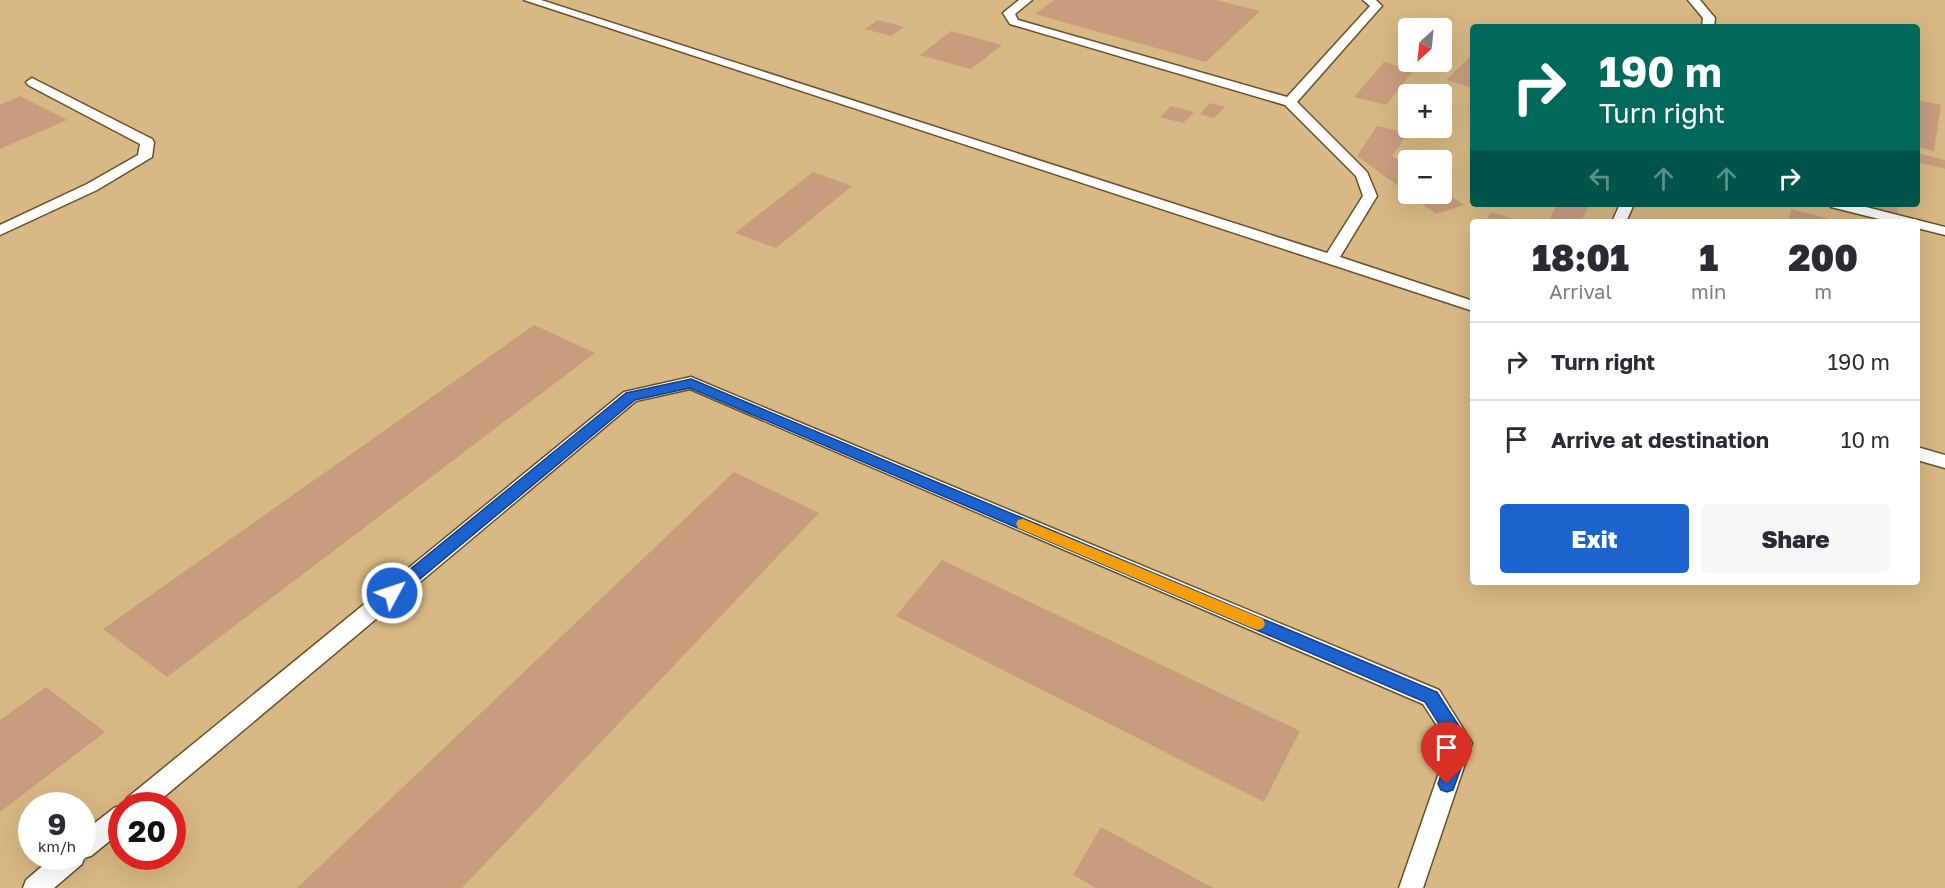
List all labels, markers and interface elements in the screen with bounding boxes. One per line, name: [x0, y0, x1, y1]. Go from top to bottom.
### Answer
north arrow: [1398, 18, 1452, 72]
map controls: [1398, 18, 1452, 204]
text: 190 m: [1599, 46, 1722, 96]
icon: right: [1500, 48, 1578, 126]
button: +: [1398, 84, 1452, 138]
text: Turn right: [1599, 97, 1725, 129]
button: −: [1398, 150, 1452, 204]
icon: left: [1584, 162, 1617, 195]
icon: ahead: [1647, 162, 1680, 195]
icon: ahead: [1710, 162, 1743, 195]
icon: right: [1773, 162, 1806, 195]
text: 18:01: [1532, 236, 1629, 279]
text: 1: [1699, 236, 1718, 279]
text: 200: [1788, 236, 1858, 279]
text: Arrival: [1549, 279, 1612, 303]
text: min: [1691, 279, 1726, 303]
text: m: [1814, 279, 1832, 303]
icon: right: [1500, 345, 1533, 378]
text: Turn right: [1551, 348, 1655, 375]
text: 190 m: [1827, 348, 1890, 375]
icon: arrive: [1500, 423, 1533, 456]
text: Arrive at destination: [1551, 426, 1769, 453]
text: 10 m: [1841, 426, 1890, 453]
button: Exit: [1500, 504, 1689, 573]
button: Share: [1701, 504, 1890, 573]
position arrow: [360, 561, 424, 625]
pin: [1421, 722, 1472, 784]
icon: arrive: [1430, 731, 1463, 764]
speed limit sign: 20: [108, 792, 186, 870]
text: 9: [47, 806, 67, 842]
text: km/h: [38, 837, 76, 855]

